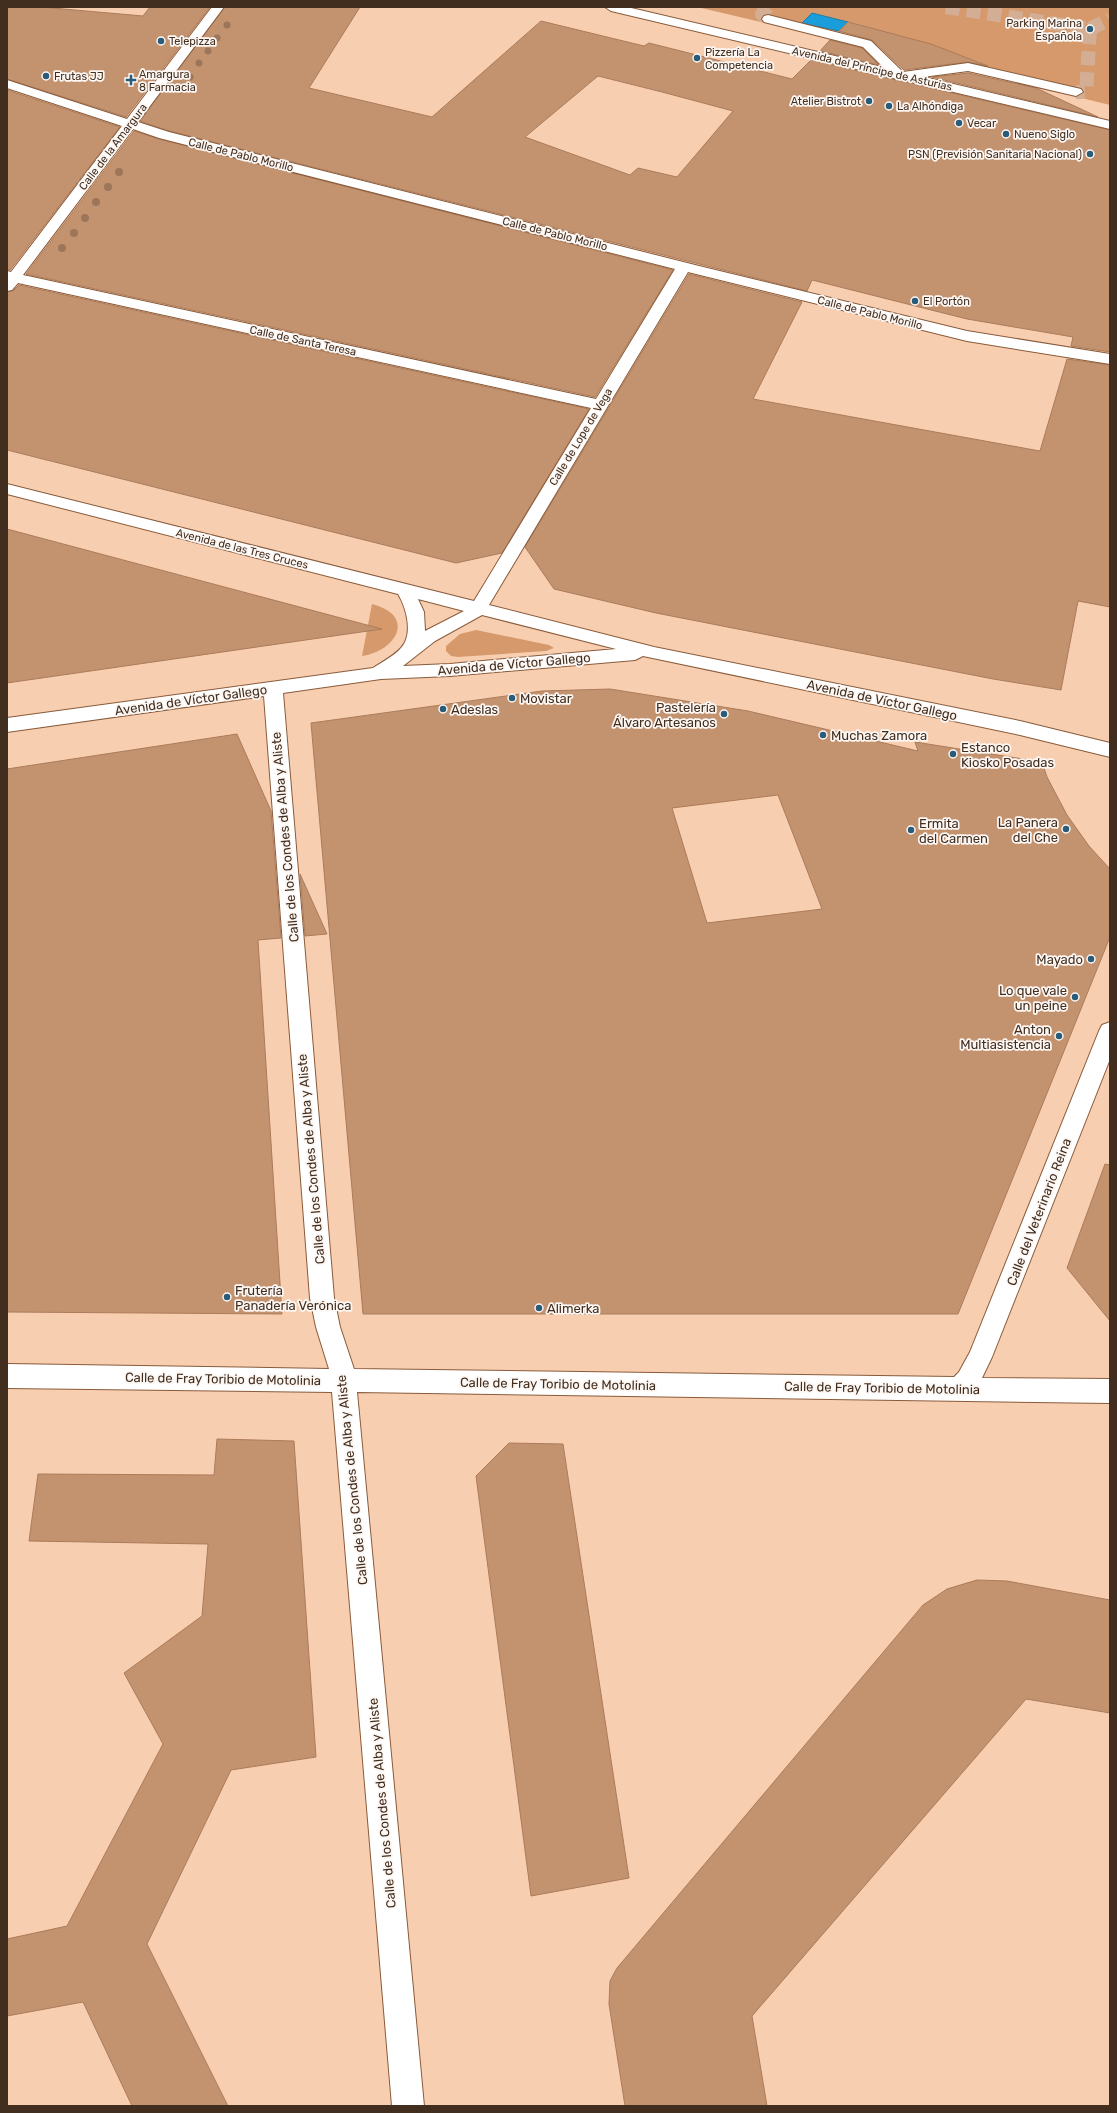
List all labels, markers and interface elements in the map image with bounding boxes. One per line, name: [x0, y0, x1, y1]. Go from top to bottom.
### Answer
place label: Parking Marina Española: [1006, 17, 1082, 43]
marker: Parking Marina Española: [1085, 24, 1095, 34]
place label: Telepizza: [169, 35, 216, 48]
marker: Telepizza: [156, 36, 166, 46]
street label: Avenida del Príncipe de Asturias: [791, 44, 954, 94]
place label: Pizzería La Competencia: [705, 46, 773, 72]
marker: Pizzería La Competencia: [692, 53, 702, 63]
place label: Amargura 8 Farmacia: [139, 68, 196, 94]
place label: Frutas JJ: [54, 70, 104, 83]
marker: Frutas JJ: [41, 71, 51, 81]
marker: Amargura 8 Farmacia: [126, 75, 136, 85]
place label: Atelier Bistrot: [791, 95, 862, 108]
marker: Atelier Bistrot: [864, 96, 874, 106]
place label: La Alhóndiga: [897, 100, 963, 113]
street label: Calle de la Amargura: [76, 101, 150, 193]
marker: La Alhóndiga: [884, 101, 894, 111]
place label: Vecar: [967, 117, 997, 130]
marker: Vecar: [954, 118, 964, 128]
place label: Nueno Siglo: [1014, 128, 1075, 141]
marker: Nueno Siglo: [1001, 129, 1011, 139]
street label: Calle de Pablo Morillo: [187, 136, 295, 174]
place label: PSN (Previsión Sanitaria Nacional): [908, 148, 1082, 161]
marker: PSN (Previsión Sanitaria Nacional): [1085, 149, 1095, 159]
street label: Calle de Pablo Morillo: [501, 215, 609, 253]
street label: Calle de Pablo Morillo: [816, 294, 924, 332]
place label: El Portón: [923, 295, 970, 308]
marker: El Portón: [910, 296, 920, 306]
street label: Calle de Santa Teresa: [248, 323, 358, 359]
street label: Calle de Lope de Vega: [547, 386, 615, 488]
street label: Avenida de las Tres Cruces: [175, 526, 310, 572]
street label: Avenida de Víctor Gallego: [437, 650, 591, 679]
street label: Avenida de Víctor Gallego: [805, 677, 959, 724]
street label: Avenida de Víctor Gallego: [114, 682, 268, 719]
place label: Movistar: [520, 691, 572, 706]
marker: Movistar: [507, 693, 517, 703]
place label: Pastelería Álvaro Artesanos: [613, 700, 716, 730]
place label: Adeslas: [451, 702, 499, 717]
marker: Adeslas: [438, 704, 448, 714]
marker: Pastelería Álvaro Artesanos: [719, 709, 729, 719]
place label: Muchas Zamora: [831, 728, 927, 743]
marker: Muchas Zamora: [818, 730, 828, 740]
street label: Calle de los Condes de Alba y Aliste: [268, 731, 302, 943]
place label: Estanco Kiosko Posadas: [961, 740, 1055, 770]
marker: Estanco Kiosko Posadas: [948, 749, 958, 759]
place label: La Panera del Che: [998, 815, 1058, 845]
place label: Ermita del Carmen: [919, 816, 988, 846]
marker: La Panera del Che: [1061, 824, 1071, 834]
marker: Ermita del Carmen: [906, 825, 916, 835]
place label: Mayado: [1036, 952, 1083, 967]
marker: Mayado: [1086, 954, 1096, 964]
place label: Lo que vale un peine: [999, 983, 1067, 1013]
marker: Lo que vale un peine: [1070, 992, 1080, 1002]
place label: Anton Multiasistencia: [960, 1022, 1051, 1052]
marker: Anton Multiasistencia: [1054, 1031, 1064, 1041]
street label: Calle de los Condes de Alba y Aliste: [294, 1053, 328, 1265]
street label: Calle del Veterinario Reina: [1004, 1136, 1074, 1288]
place label: Frutería Panadería Verónica: [235, 1283, 351, 1313]
marker: Frutería Panadería Verónica: [222, 1292, 232, 1302]
place label: Alimerka: [547, 1301, 600, 1316]
marker: Alimerka: [534, 1303, 544, 1313]
street label: Calle de Fray Toribio de Motolinia: [125, 1370, 321, 1388]
street label: Calle de los Condes de Alba y Aliste: [334, 1374, 370, 1586]
street label: Calle de Fray Toribio de Motolinia: [460, 1375, 656, 1393]
street label: Calle de Fray Toribio de Motolinia: [784, 1379, 980, 1397]
street label: Calle de los Condes de Alba y Aliste: [365, 1697, 399, 1909]

